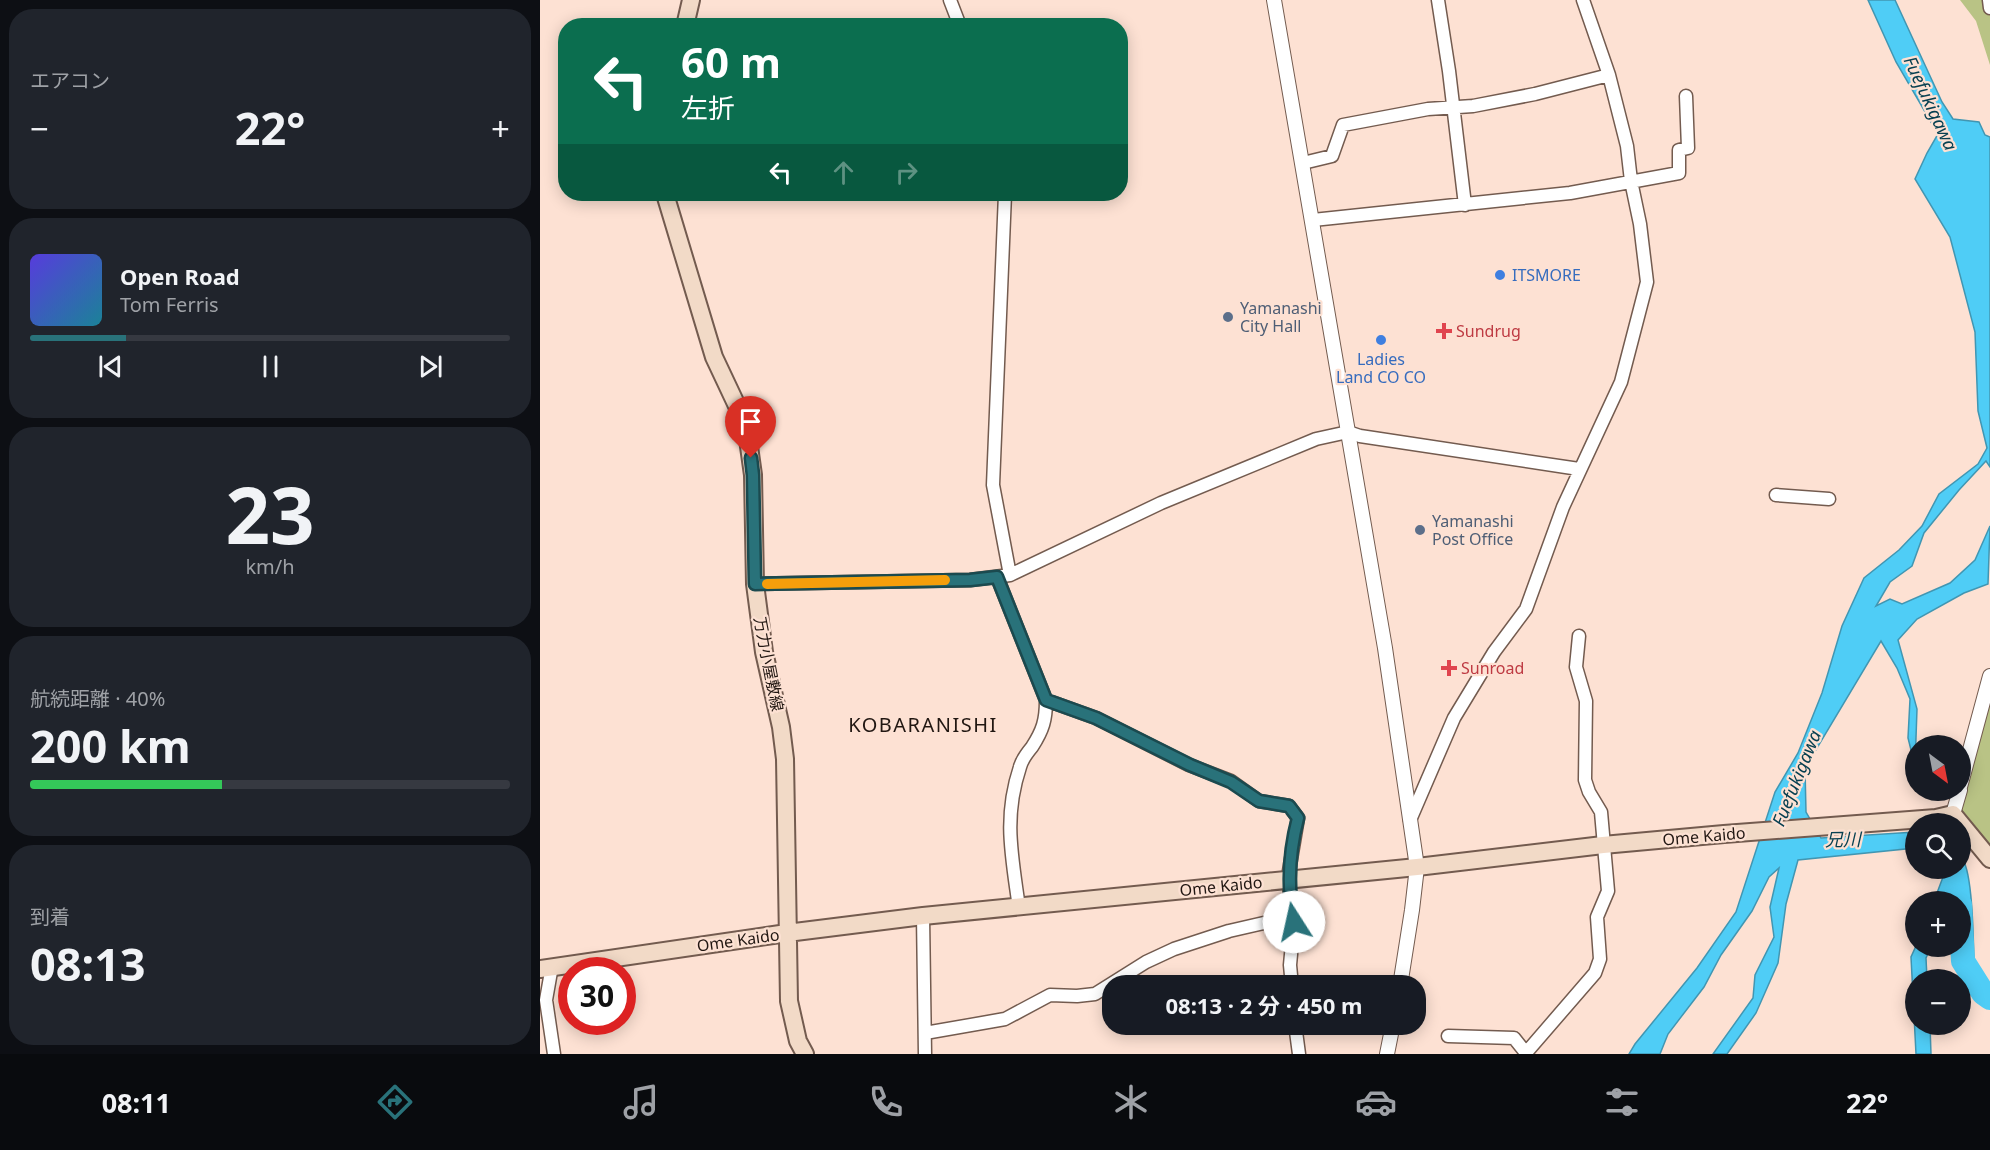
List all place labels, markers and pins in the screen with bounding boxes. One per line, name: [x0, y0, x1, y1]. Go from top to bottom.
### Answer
place label: ITSMORE: [1512, 264, 1581, 286]
marker: ITSMORE: [1493, 268, 1507, 282]
place label: Yamanashi City Hall: [1240, 297, 1322, 337]
marker: Yamanashi City Hall: [1221, 310, 1235, 324]
place label: Sundrug: [1456, 320, 1521, 342]
marker: Sundrug: [1437, 324, 1451, 338]
marker: Ladies Land CO CO: [1374, 333, 1388, 347]
place label: Ladies Land CO CO: [1336, 348, 1426, 388]
pin: [725, 396, 776, 458]
place label: Yamanashi Post Office: [1432, 510, 1514, 550]
marker: Yamanashi Post Office: [1413, 523, 1427, 537]
place label: Sunroad: [1461, 657, 1524, 679]
marker: Sunroad: [1442, 661, 1456, 675]

